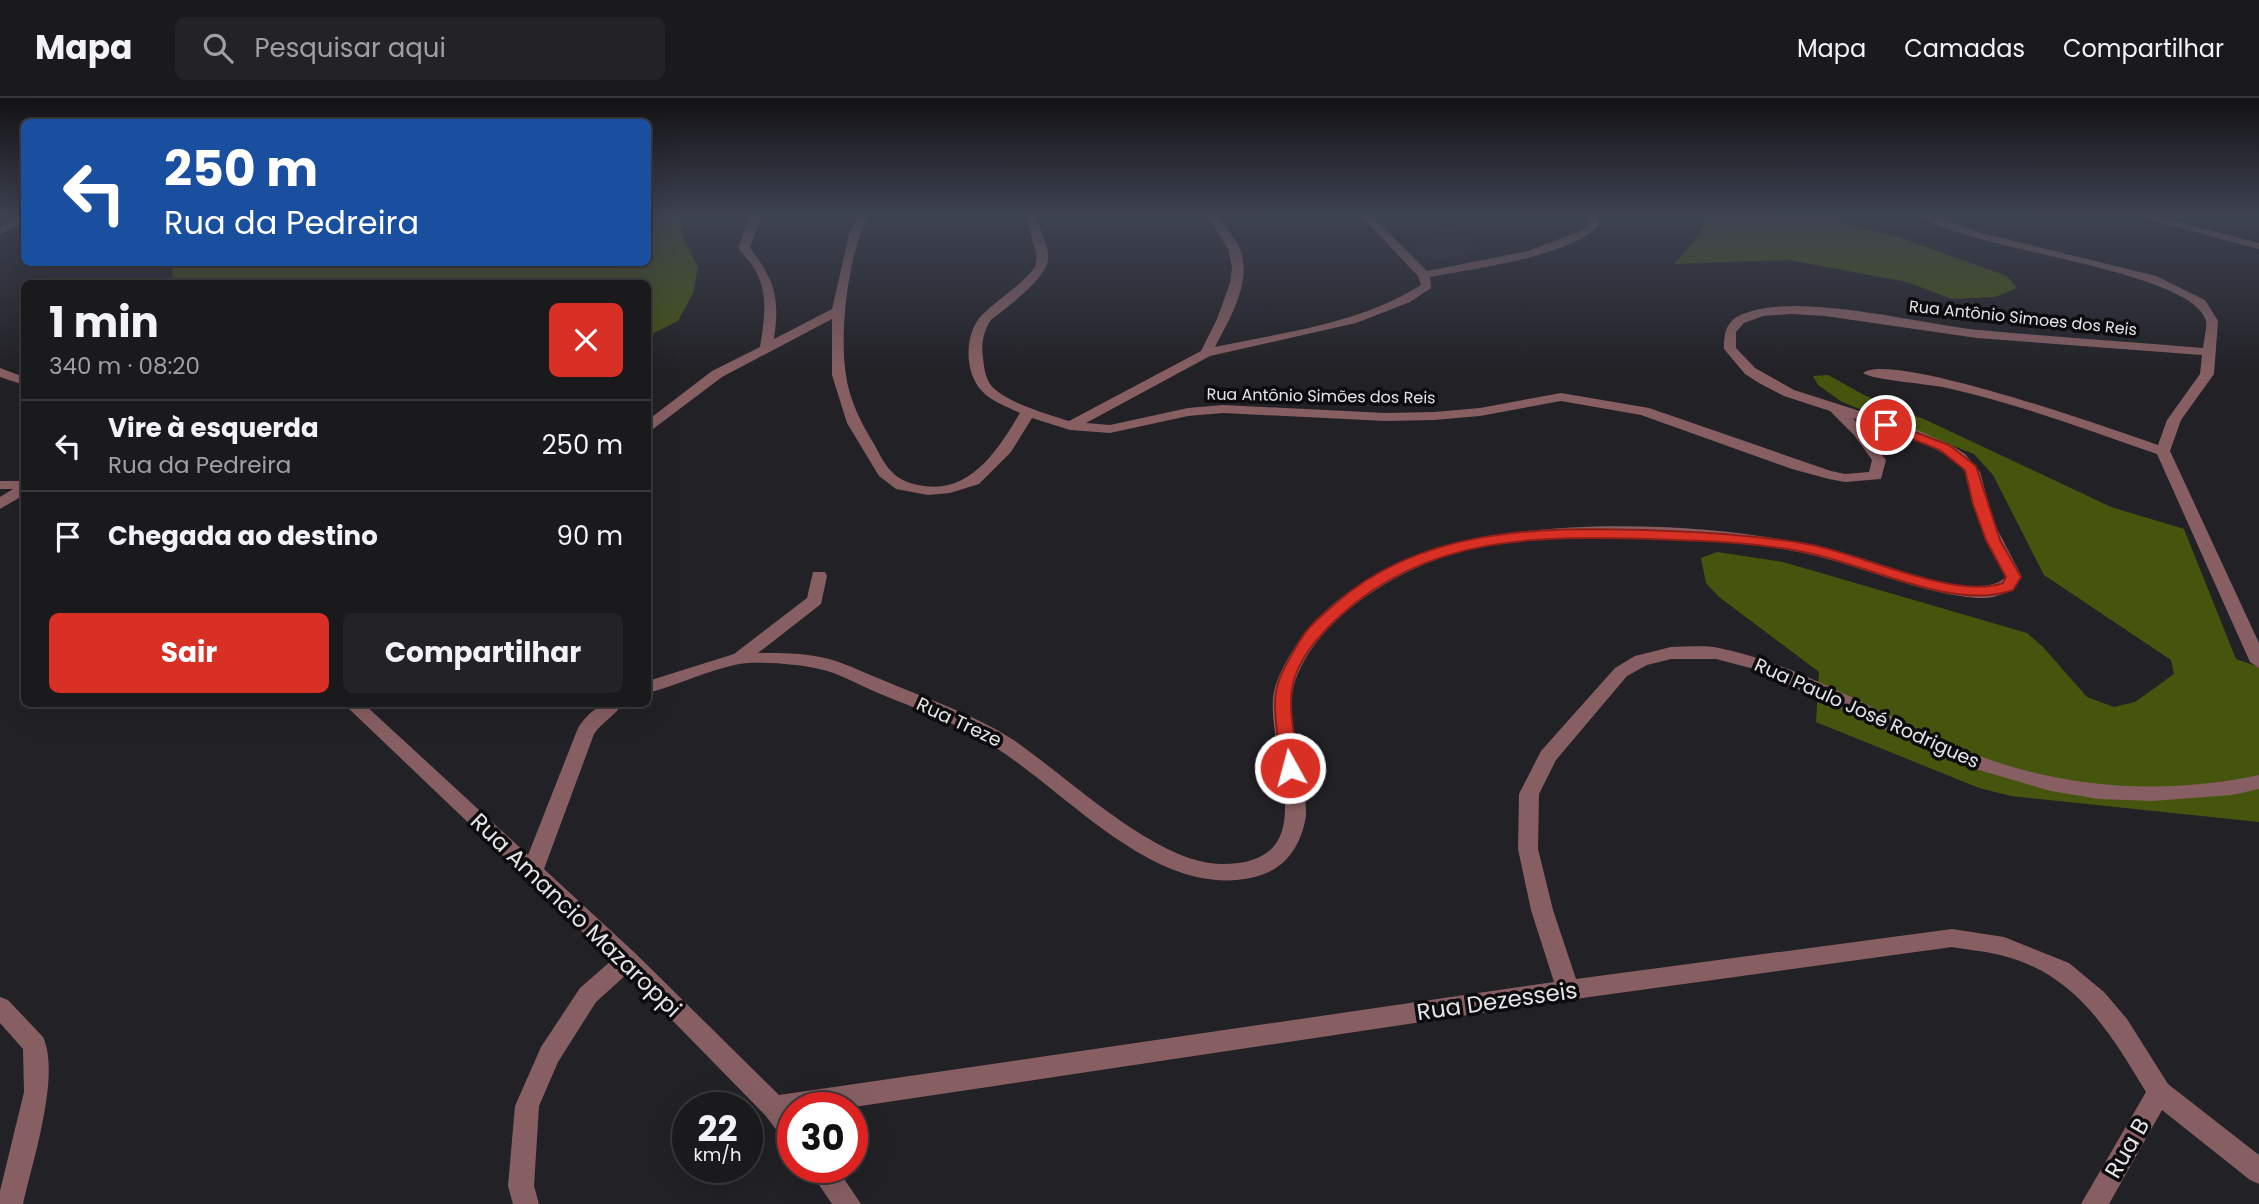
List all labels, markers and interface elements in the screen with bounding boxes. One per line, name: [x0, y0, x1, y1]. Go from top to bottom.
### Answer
search box: [175, 17, 665, 80]
text: Mapa: [35, 24, 133, 71]
icon: search: [199, 29, 237, 67]
text: Pesquisar aqui: [255, 30, 446, 66]
text: Mapa: [1797, 32, 1866, 65]
text: Camadas: [1904, 32, 2025, 65]
text: Compartilhar: [2063, 32, 2224, 65]
text: 250 m: [164, 135, 318, 203]
icon: left: [49, 147, 140, 238]
text: Rua da Pedreira: [164, 200, 419, 245]
text: 1 min: [49, 293, 159, 352]
street label: Rua Antônio Simoes dos Reis: [1908, 295, 2138, 341]
button: close: [549, 303, 623, 377]
text: 340 m · 08:20: [49, 350, 200, 382]
street label: Rua Antônio Simões dos Reis: [1206, 383, 1436, 409]
pin: [1856, 395, 1916, 455]
icon: arrive: [1867, 406, 1905, 444]
text: Vire à esquerda: [108, 410, 319, 446]
icon: left: [49, 427, 87, 465]
text: 250 m: [542, 427, 623, 463]
text: Rua da Pedreira: [108, 449, 291, 481]
icon: arrive: [49, 518, 87, 556]
text: Chegada ao destino: [108, 518, 378, 554]
text: 90 m: [557, 518, 623, 554]
button: Sair: [49, 613, 329, 693]
button: Compartilhar: [343, 613, 623, 693]
street label: Rua Paulo José Rodrigues: [1750, 651, 1984, 775]
street label: Rua Treze: [912, 690, 1006, 754]
position arrow: [1253, 731, 1327, 805]
street label: Rua Amancio Mazaroppi: [464, 806, 688, 1024]
street label: Rua Dezesseis: [1415, 974, 1579, 1028]
speed limit sign: 30: [777, 1092, 868, 1183]
text: 22: [698, 1104, 737, 1153]
street label: Rua B: [2097, 1112, 2157, 1184]
text: km/h: [694, 1142, 741, 1167]

